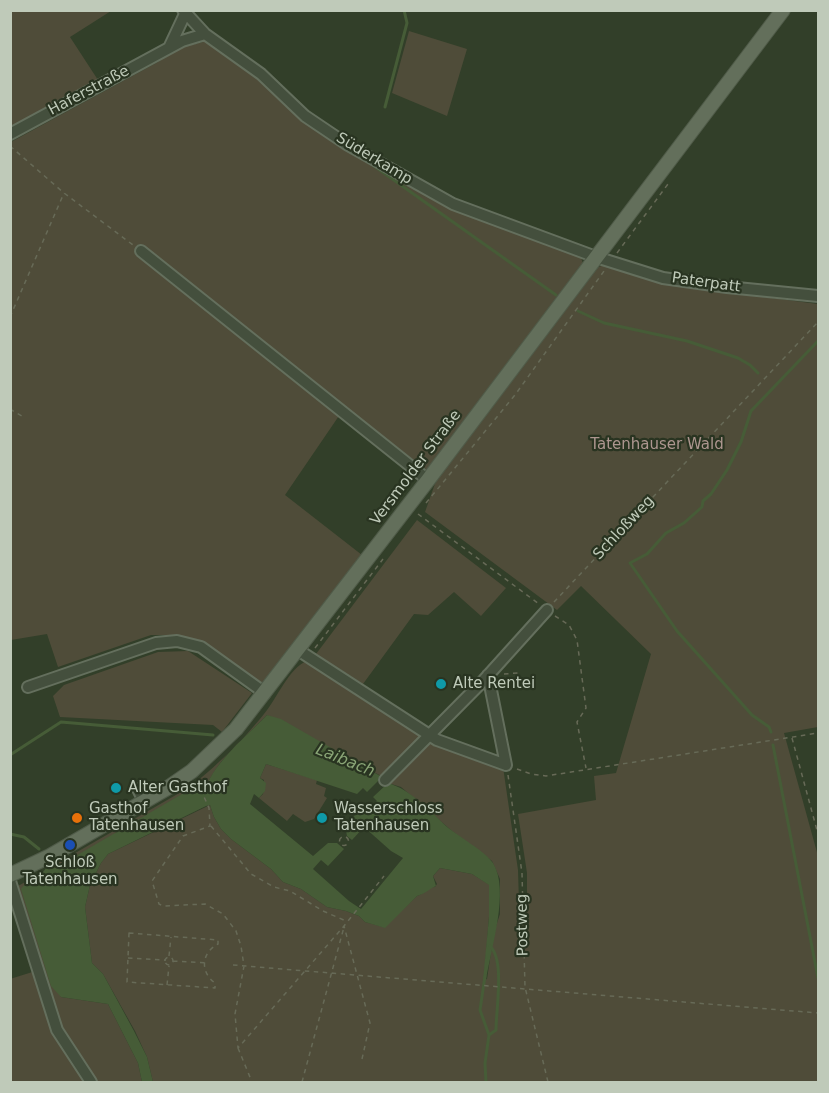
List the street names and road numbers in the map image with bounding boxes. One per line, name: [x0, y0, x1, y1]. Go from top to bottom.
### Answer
street label: Haferstraße: [46, 62, 132, 120]
street label: Süderkamp: [333, 129, 415, 189]
street label: Paterpatt: [670, 269, 742, 297]
street label: Versmolder Straße: [367, 407, 465, 529]
street label: Schloßweg: [590, 492, 658, 564]
street label: Postweg: [513, 894, 533, 956]

